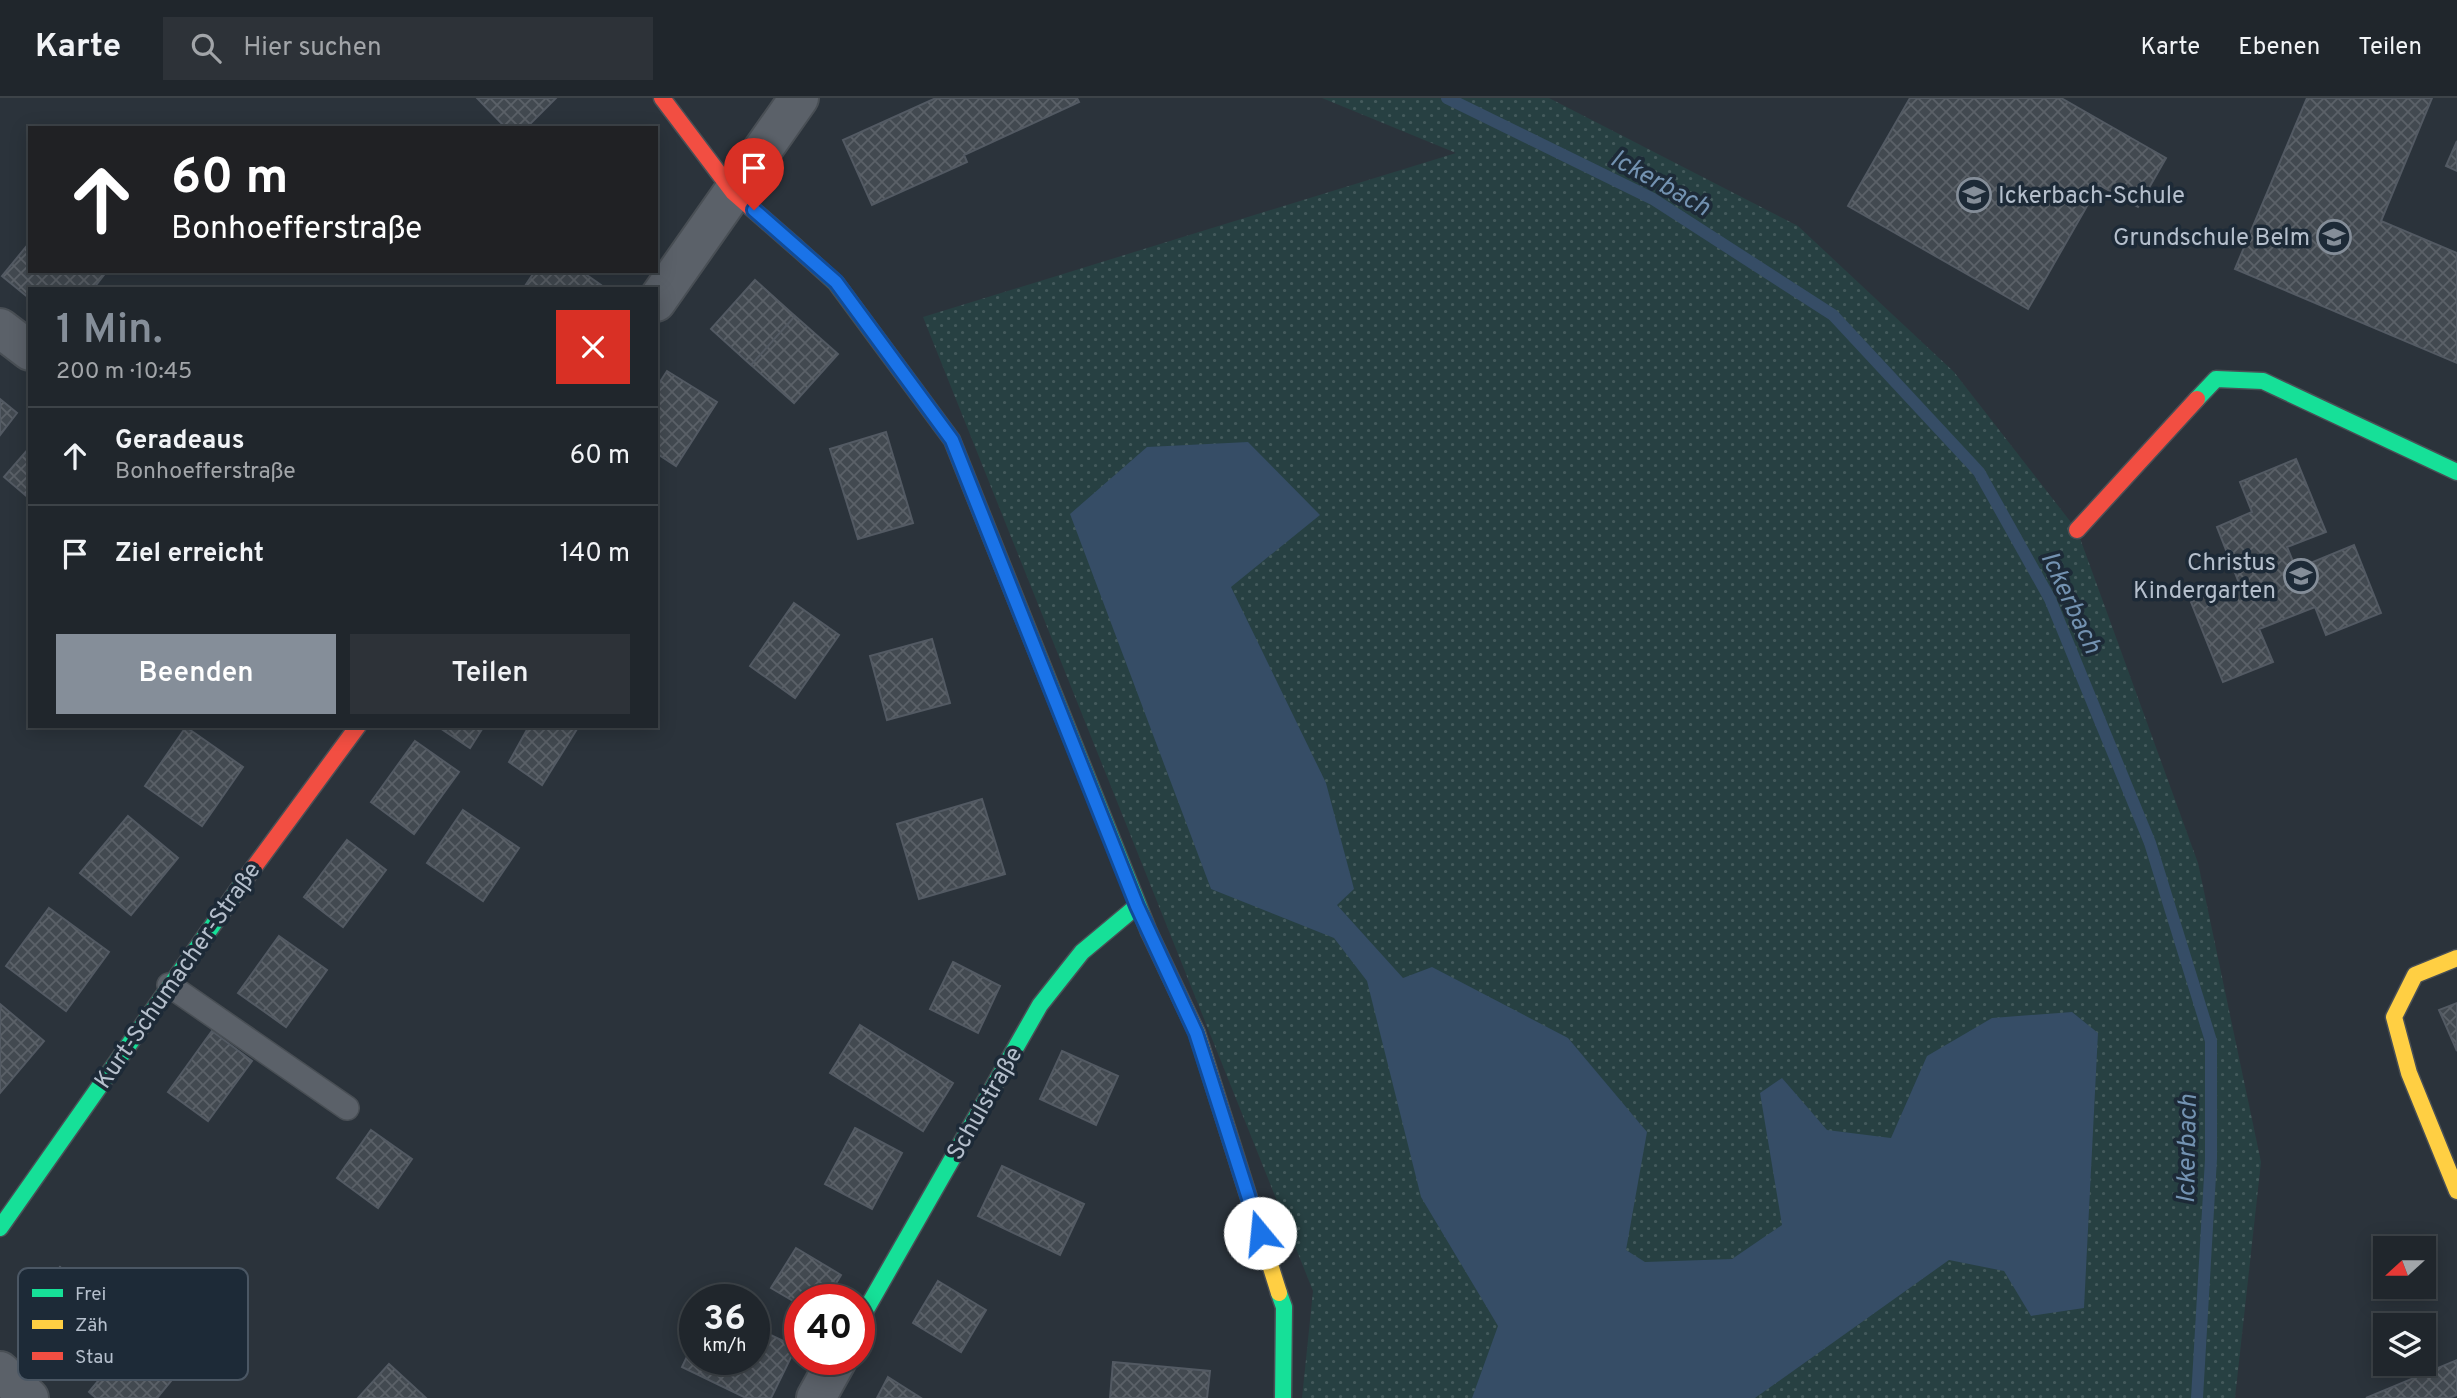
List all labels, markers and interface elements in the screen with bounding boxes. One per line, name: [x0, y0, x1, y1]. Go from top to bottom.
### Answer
search box: [163, 17, 653, 80]
text: Karte: [35, 27, 121, 69]
icon: search: [187, 29, 225, 67]
text: Hier suchen: [243, 32, 382, 65]
text: Karte: [2140, 33, 2200, 63]
text: Ebenen: [2238, 33, 2320, 63]
text: Teilen: [2358, 33, 2422, 63]
pin: [724, 138, 784, 210]
water label: Ickerbach: [1604, 143, 1716, 225]
text: 60 m: [171, 149, 289, 211]
icon: arrive: [735, 149, 773, 187]
icon: ahead: [56, 154, 147, 245]
school or university icon: Ickerbach-Schule: [1955, 176, 1993, 214]
place label: Ickerbach-Schule: [1998, 182, 2185, 212]
text: Bonhoefferstraße: [171, 210, 422, 250]
school or university icon: Grundschule Belm: [2315, 218, 2353, 256]
place label: Grundschule Belm: [2113, 224, 2310, 254]
text: 1 Min.: [56, 305, 163, 358]
button: close: [556, 310, 630, 384]
text: 200 m · 10:45: [56, 358, 192, 387]
text: Geradeaus: [115, 425, 244, 458]
icon: ahead: [56, 437, 94, 475]
text: 60 m: [570, 440, 630, 473]
text: Bonhoefferstraße: [115, 458, 296, 487]
icon: arrive: [56, 535, 94, 573]
text: Ziel erreicht: [115, 538, 264, 571]
text: 140 m: [560, 538, 630, 571]
water label: Ickerbach: [2032, 547, 2108, 660]
place label: Christus Kindergarten: [2133, 549, 2276, 607]
school or university icon: Christus Kindergarten: [2282, 557, 2320, 595]
button: Beenden: [56, 634, 336, 714]
button: Teilen: [350, 634, 630, 714]
street label: Kurt-Schumacher-Straße: [89, 857, 268, 1095]
street label: Schulstraße: [941, 1042, 1030, 1166]
water label: Ickerbach: [2171, 1094, 2206, 1204]
position arrow: [1223, 1196, 1297, 1270]
north arrow: [2373, 1236, 2436, 1298]
map controls: [2373, 1236, 2436, 1376]
legend: [18, 1268, 248, 1380]
text: Frei: [75, 1283, 106, 1307]
speed limit sign: 40: [784, 1284, 875, 1375]
text: 36: [703, 1298, 746, 1342]
button: layers: [2373, 1313, 2436, 1376]
text: Zäh: [75, 1314, 108, 1338]
text: km/h: [703, 1335, 746, 1358]
text: Stau: [75, 1346, 114, 1370]

